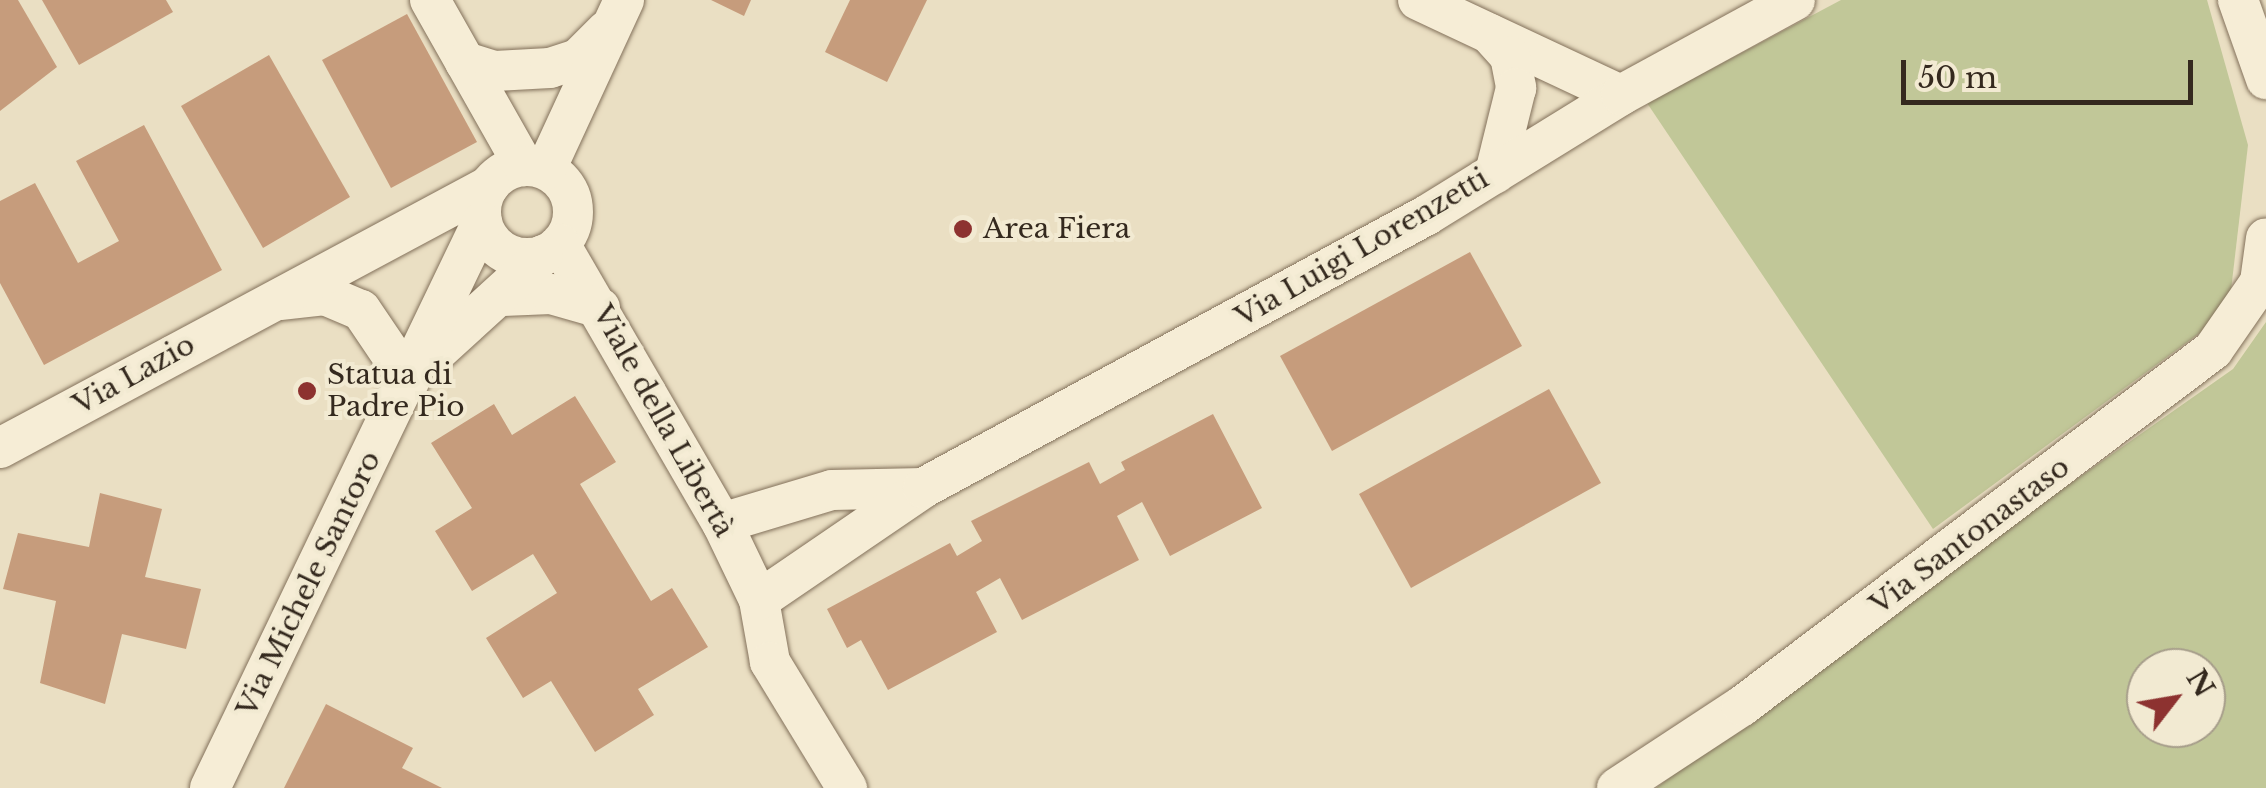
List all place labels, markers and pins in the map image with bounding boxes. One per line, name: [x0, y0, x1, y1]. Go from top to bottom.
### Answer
place label: Area Fiera: [983, 212, 1130, 246]
marker: Area Fiera: [952, 218, 974, 240]
place label: Statua di Padre Pio: [327, 358, 465, 424]
marker: Statua di Padre Pio: [296, 380, 318, 402]

